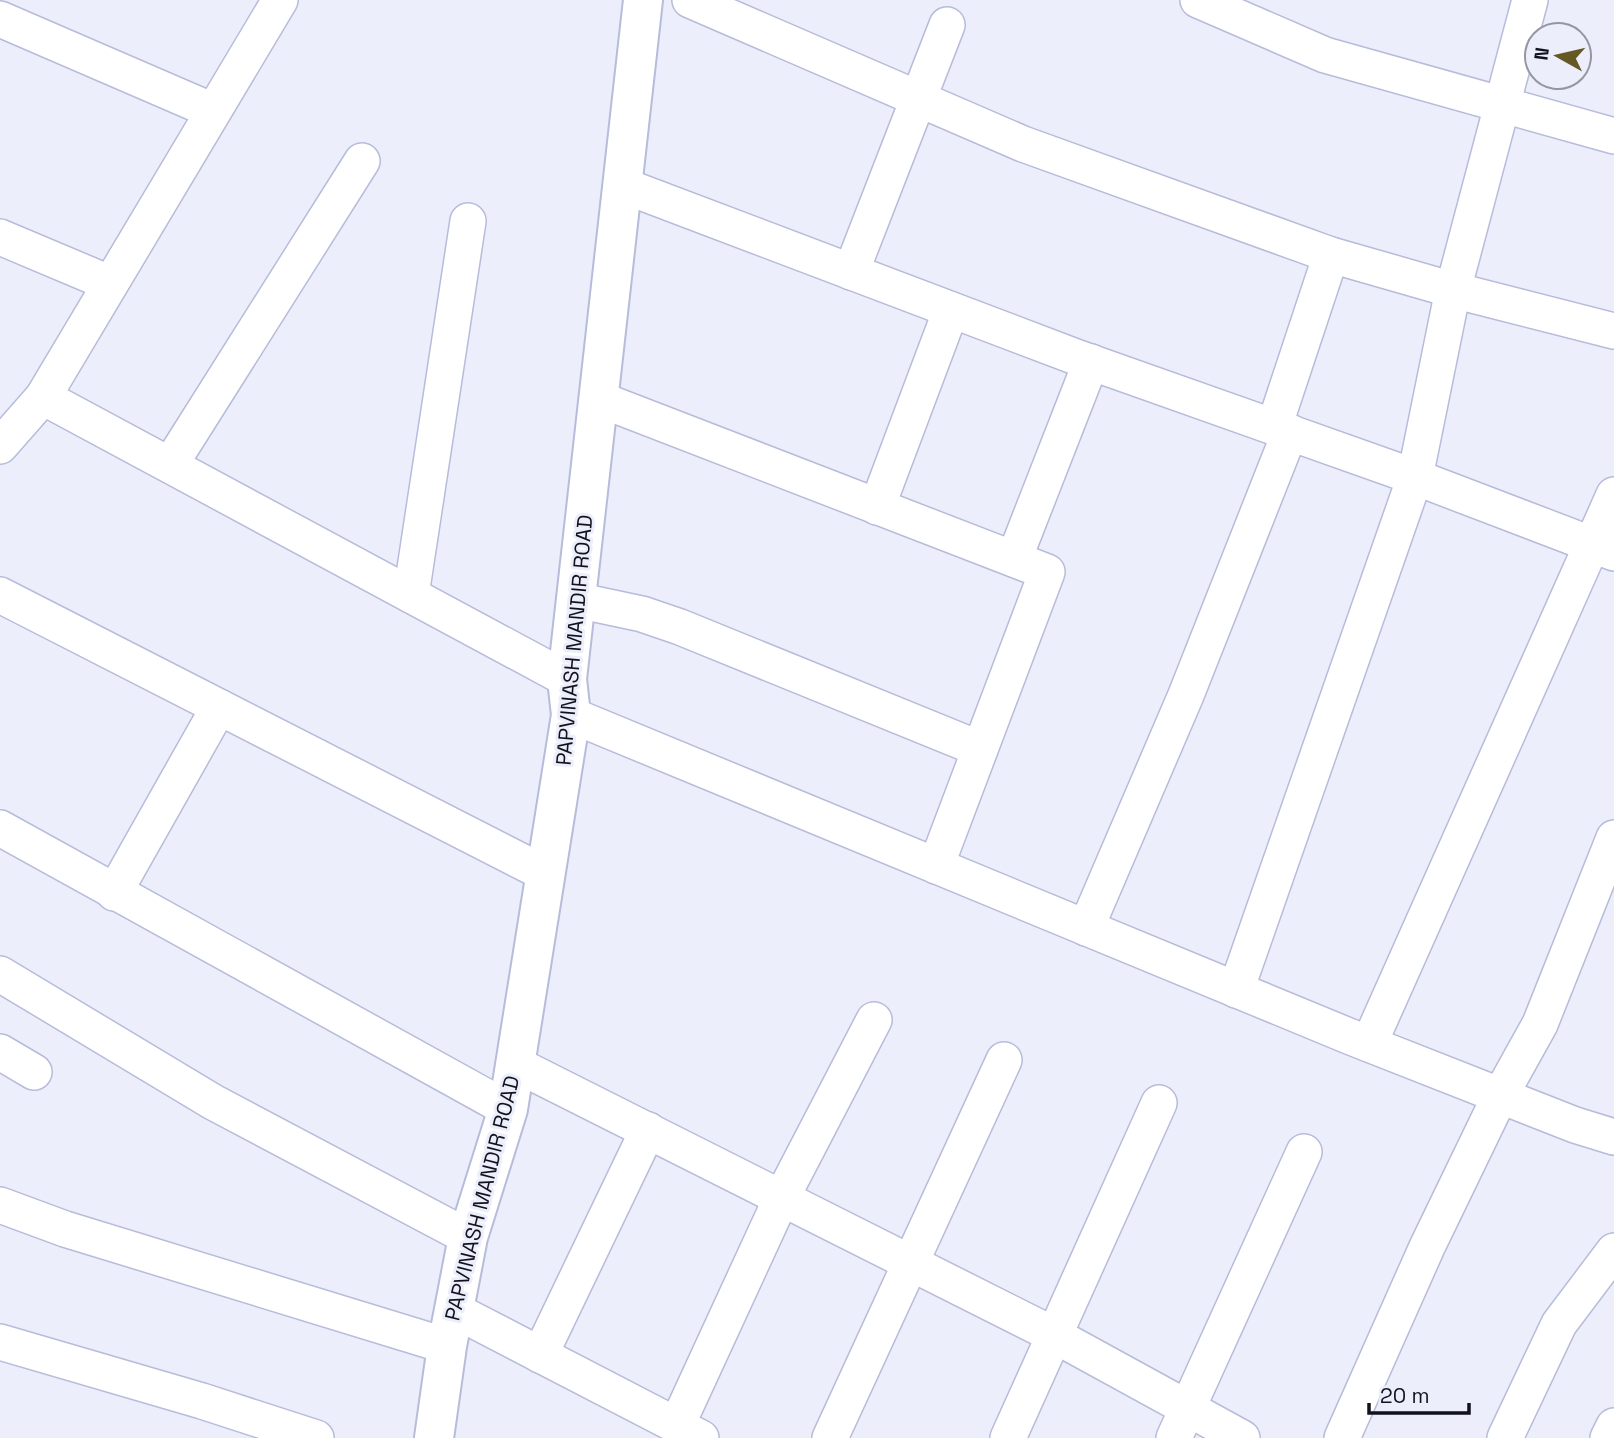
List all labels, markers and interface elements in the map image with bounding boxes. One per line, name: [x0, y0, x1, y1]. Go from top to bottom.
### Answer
north arrow: [1523, 21, 1593, 91]
text: N: [1528, 46, 1555, 62]
street label: PAPVINASH MANDIR ROAD: [550, 513, 598, 767]
street label: PAPVINASH MANDIR ROAD: [438, 1073, 526, 1323]
scale bar: [1369, 1372, 1469, 1416]
text: 20 m: [1380, 1382, 1430, 1409]

